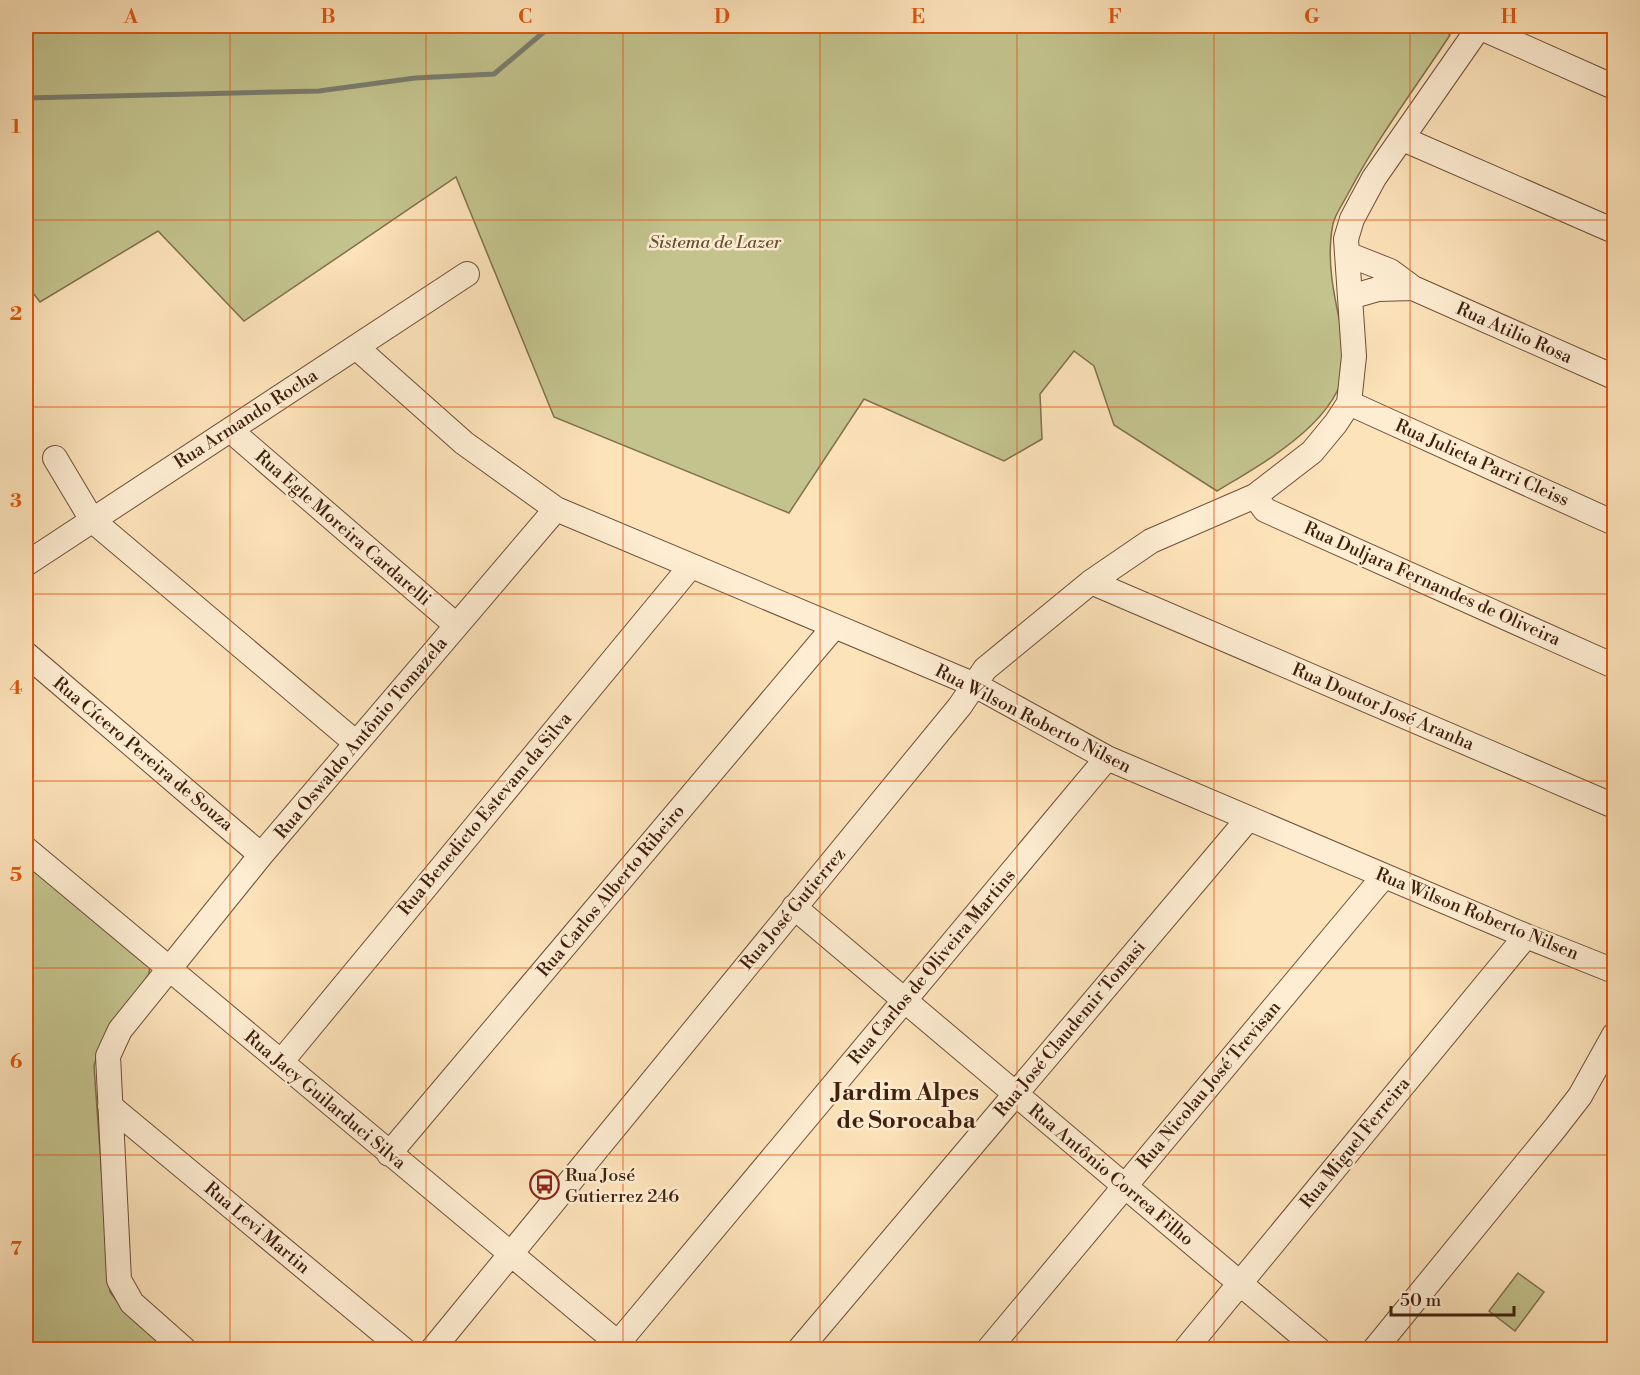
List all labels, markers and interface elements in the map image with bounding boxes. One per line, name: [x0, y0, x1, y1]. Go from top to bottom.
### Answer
text: A: [123, 5, 139, 30]
text: B: [320, 5, 336, 30]
text: C: [518, 5, 532, 30]
text: D: [714, 5, 730, 30]
text: E: [911, 5, 925, 30]
text: F: [1108, 5, 1122, 30]
text: G: [1304, 5, 1320, 30]
text: H: [1501, 5, 1518, 30]
text: 1: [11, 115, 21, 140]
park label: Sistema de Lazer: [649, 231, 782, 254]
street label: Rua Atilio Rosa: [1452, 297, 1576, 369]
text: 2: [10, 302, 22, 327]
street label: Rua Armando Rocha: [170, 363, 323, 474]
street label: Rua Julieta Parri Cleiss: [1391, 414, 1573, 512]
street label: Rua Egle Moreira Cardarelli: [250, 445, 436, 611]
text: 3: [10, 489, 22, 514]
street label: Rua Duljara Fernandes de Oliveira: [1300, 517, 1565, 652]
street label: Rua Oswaldo Antônio Tomazela: [270, 632, 453, 844]
street label: Rua Doutor José Aranha: [1288, 658, 1478, 756]
street label: Rua Wilson Roberto Nilsen: [931, 659, 1135, 779]
street label: Rua Cícero Pereira de Souza: [48, 672, 239, 837]
text: 4: [9, 676, 23, 701]
street label: Rua Benedicto Estevam da Silva: [393, 707, 577, 920]
street label: Rua Carlos Alberto Ribeiro: [532, 800, 690, 982]
street label: Rua José Gutierrez: [735, 843, 851, 975]
text: 5: [10, 863, 22, 888]
street label: Rua Wilson Roberto Nilsen: [1372, 863, 1582, 965]
street label: Rua Carlos de Oliveira Martins: [843, 864, 1021, 1070]
street label: Rua José Claudemir Tomasi: [989, 936, 1151, 1122]
street label: Rua Nicolau José Trevisan: [1132, 996, 1286, 1174]
street label: Rua Jacy Guilarduci Silva: [239, 1026, 411, 1175]
text: 6: [10, 1050, 23, 1075]
street label: Rua Miguel Ferreira: [1295, 1072, 1416, 1213]
district label: Jardim Alpes de Sorocaba: [830, 1078, 979, 1136]
street label: Rua Antônio Correa Filho: [1023, 1099, 1199, 1251]
place label: Rua José Gutierrez 246: [565, 1164, 679, 1208]
bus stop icon: Rua José Gutierrez 246: [528, 1169, 560, 1201]
street label: Rua Levi Martin: [199, 1177, 315, 1279]
text: 7: [10, 1237, 22, 1262]
scale bar: [1391, 1279, 1514, 1317]
text: 50 m: [1400, 1289, 1442, 1312]

